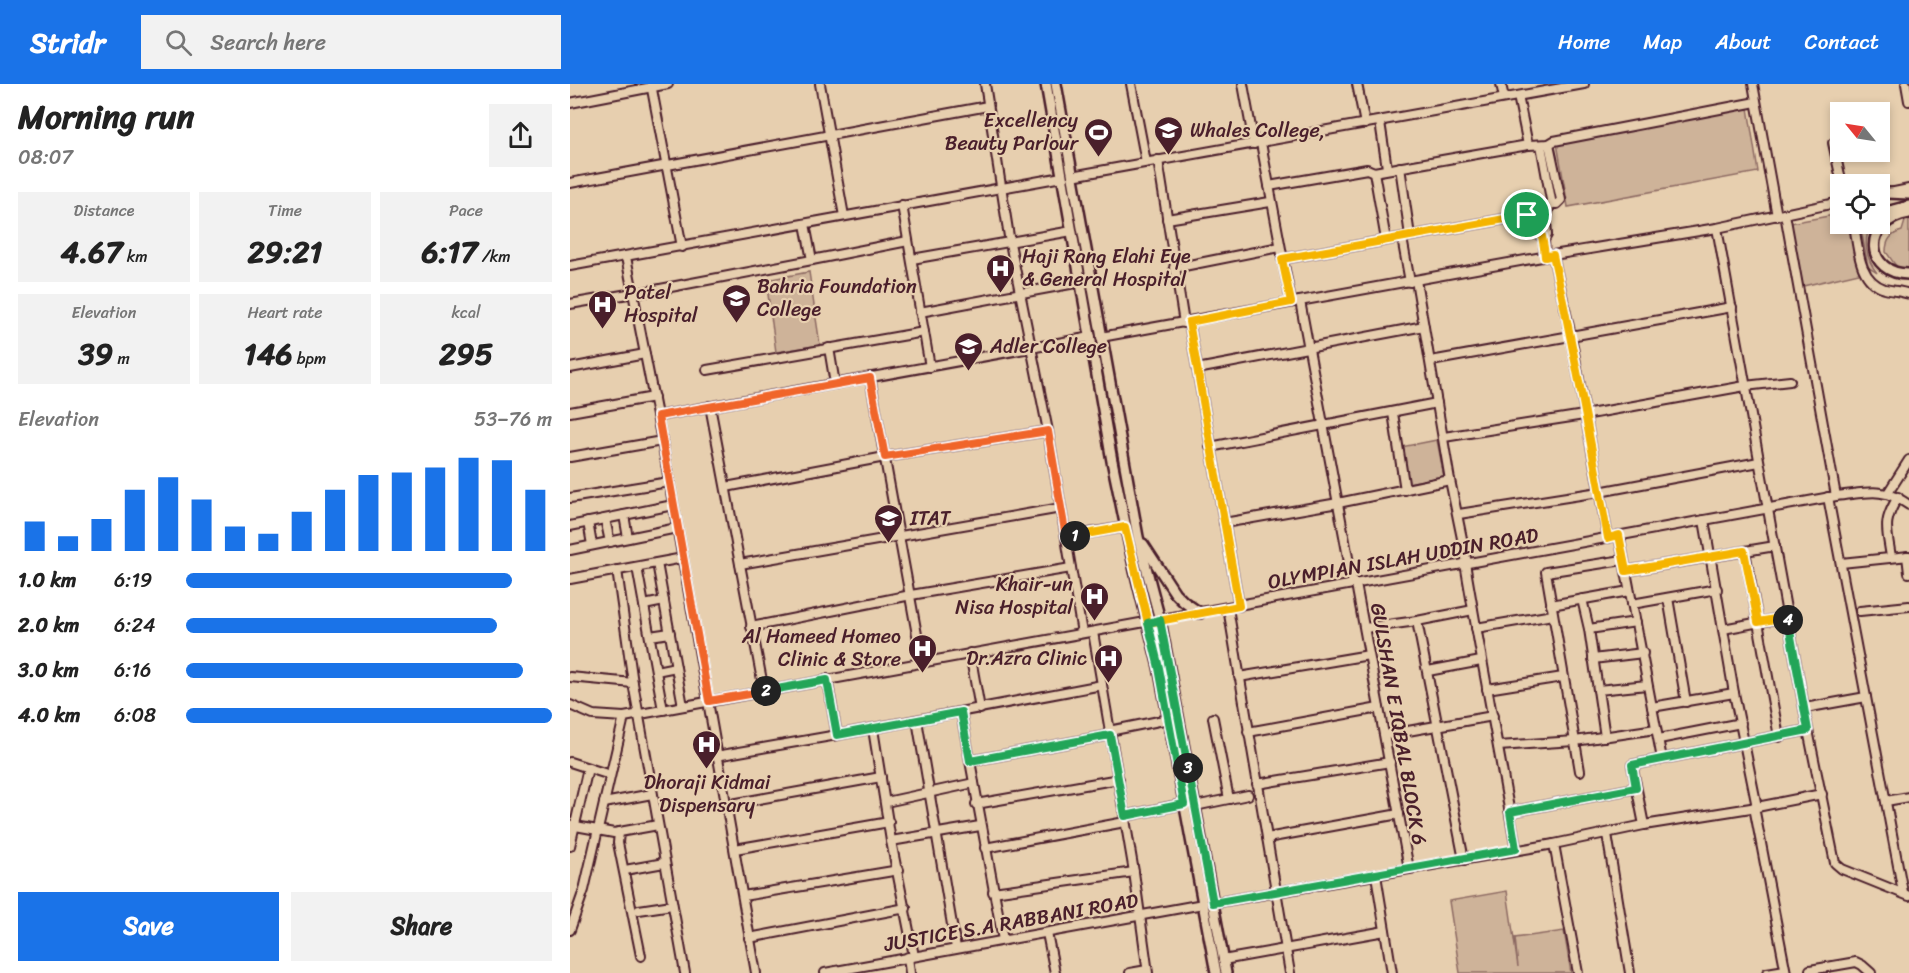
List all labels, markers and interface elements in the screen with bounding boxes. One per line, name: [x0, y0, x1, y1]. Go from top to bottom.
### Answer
search box: [141, 15, 561, 69]
text: Stridr: [30, 18, 105, 67]
text: Search here: [210, 23, 326, 62]
text: Home: [1558, 23, 1610, 61]
text: Map: [1643, 23, 1682, 61]
text: About: [1715, 23, 1772, 61]
text: Contact: [1805, 23, 1879, 61]
icon: search: [162, 26, 195, 59]
text: Morning run: [18, 88, 194, 146]
north arrow: [1830, 102, 1890, 162]
map controls: [1830, 102, 1890, 234]
place label: Excellency Beauty Parlour: [945, 103, 1080, 161]
button: share: [489, 104, 552, 167]
place label: Whales College,: [1190, 113, 1325, 148]
school or university icon: Whales College,: [1153, 114, 1185, 156]
sports icon: Excellency Beauty Parlour: [1083, 116, 1115, 158]
text: 08:07: [18, 140, 73, 175]
button: locate: [1830, 174, 1890, 234]
pin: [1501, 189, 1552, 240]
text: Distance: [74, 196, 134, 225]
text: Time: [268, 196, 302, 225]
text: Pace: [449, 196, 483, 225]
icon: arrive: [1510, 198, 1543, 231]
text: 4.67: [61, 225, 123, 279]
text: 29:21: [248, 225, 322, 279]
text: 6:17: [422, 225, 478, 279]
place label: Haji Rang Elahi Eye & General Hospital: [1022, 239, 1191, 297]
text: km: [123, 242, 147, 271]
text: /km: [478, 242, 511, 271]
hospital icon: Haji Rang Elahi Eye & General Hospital: [985, 252, 1017, 294]
place label: Bahria Foundation College: [757, 269, 917, 327]
place label: Patel Hospital: [624, 275, 699, 333]
school or university icon: Bahria Foundation College: [720, 282, 752, 324]
hospital icon: Patel Hospital: [587, 288, 619, 330]
text: Elevation: [72, 298, 136, 327]
text: Heart rate: [247, 298, 323, 327]
text: kcal: [451, 298, 481, 327]
text: 39: [78, 327, 113, 381]
text: 146: [244, 327, 292, 381]
text: 295: [439, 327, 493, 381]
place label: Adler College: [989, 329, 1107, 364]
school or university icon: Adler College: [953, 330, 985, 372]
text: m: [113, 344, 130, 373]
text: bpm: [292, 344, 326, 373]
text: Elevation: [18, 402, 99, 437]
text: 53–76 m: [474, 402, 552, 437]
place label: ITAT: [909, 501, 952, 536]
school or university icon: ITAT: [873, 502, 905, 544]
street label: OLYMPIAN ISLAH UDDIN ROAD: [1265, 517, 1541, 600]
pin: 1: [1060, 521, 1090, 551]
text: 1: [1072, 521, 1078, 550]
text: 1.0 km: [18, 563, 76, 598]
text: 6:19: [114, 563, 152, 598]
place label: Khair-un Nisa Hospital: [955, 567, 1074, 625]
hospital icon: Khair-un Nisa Hospital: [1078, 580, 1110, 622]
street label: GULSHAN E IQBAL BLOCK 6: [1360, 600, 1437, 848]
pin: 4: [1773, 605, 1803, 635]
text: 4: [1783, 605, 1793, 634]
text: 2.0 km: [18, 608, 79, 643]
text: 6:24: [114, 608, 155, 643]
place label: Al Hameed Homeo Clinic & Store: [741, 619, 901, 677]
hospital icon: Al Hameed Homeo Clinic & Store: [906, 632, 938, 674]
place label: Dr.Azra Clinic: [966, 641, 1087, 676]
hospital icon: Dr.Azra Clinic: [1092, 642, 1124, 684]
text: 3.0 km: [18, 653, 79, 688]
text: 6:16: [114, 653, 151, 688]
pin: 2: [751, 676, 781, 706]
text: 2: [761, 676, 771, 705]
text: 4.0 km: [18, 698, 80, 733]
text: 6:08: [114, 698, 156, 733]
hospital icon: Dhoraji Kidmai Dispensary: [691, 728, 723, 770]
pin: 3: [1173, 753, 1203, 783]
text: 3: [1184, 753, 1192, 782]
place label: Dhoraji Kidmai Dispensary: [644, 765, 771, 823]
street label: JUSTICE S.A RABBANI ROAD: [880, 883, 1141, 962]
button: Save: [18, 892, 279, 961]
button: Share: [291, 892, 552, 961]

